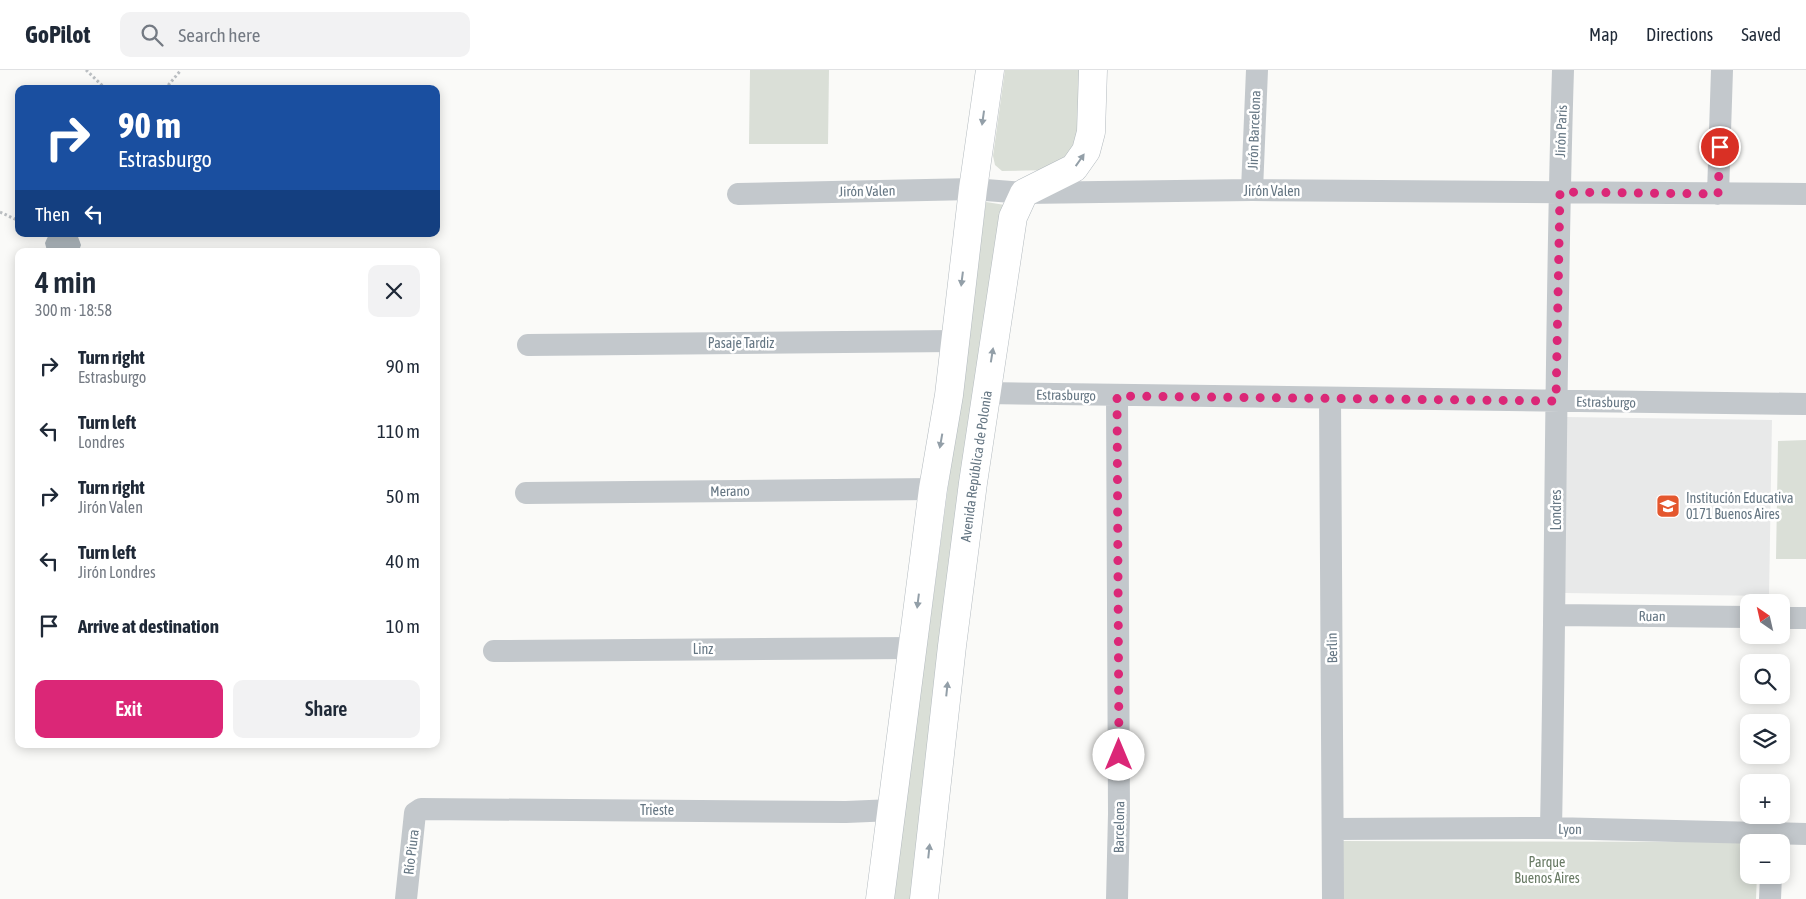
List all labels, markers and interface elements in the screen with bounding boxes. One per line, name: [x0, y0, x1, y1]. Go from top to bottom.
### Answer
search box: [120, 12, 470, 57]
text: GoPilot: [25, 21, 90, 48]
icon: search: [138, 21, 166, 49]
text: Search here: [178, 24, 260, 46]
text: Map: [1589, 24, 1618, 45]
text: Directions: [1646, 24, 1713, 45]
text: Saved: [1741, 24, 1781, 45]
street label: Jirón Barcelona: [1245, 90, 1263, 170]
street label: Jirón Paris: [1552, 104, 1570, 158]
icon: right: [35, 105, 100, 170]
text: 90 m: [118, 105, 181, 145]
one-way arrow: [979, 111, 987, 127]
pin: [1699, 126, 1741, 168]
icon: arrive: [1706, 133, 1734, 161]
text: Estrasburgo: [118, 146, 212, 172]
one-way arrow: [1075, 153, 1085, 166]
street label: Jirón Valen: [838, 183, 896, 199]
street label: Jirón Valen: [1244, 183, 1300, 199]
icon: left: [80, 200, 108, 228]
text: Then: [35, 203, 70, 225]
text: 4 min: [35, 265, 96, 299]
button: close: [368, 265, 420, 317]
one-way arrow: [958, 272, 966, 288]
text: 300 m · 18:58: [35, 301, 112, 319]
street label: Pasaje Tardiz: [708, 335, 774, 351]
text: Turn right: [78, 346, 145, 368]
one-way arrow: [988, 346, 996, 362]
icon: right: [35, 352, 63, 380]
text: 90 m: [386, 355, 420, 377]
text: Estrasburgo: [78, 368, 146, 386]
street label: Estrasburgo: [1036, 386, 1096, 404]
street label: Avenida República de Polonia: [957, 389, 995, 543]
street label: Estrasburgo: [1576, 393, 1636, 411]
text: Turn left: [78, 411, 136, 433]
icon: left: [35, 417, 63, 445]
text: 110 m: [377, 420, 420, 442]
text: Londres: [78, 433, 125, 451]
one-way arrow: [937, 433, 945, 449]
text: Turn right: [78, 476, 145, 498]
icon: right: [35, 482, 63, 510]
street label: Merano: [710, 483, 750, 499]
text: 50 m: [386, 485, 420, 507]
street label: Londres: [1548, 490, 1564, 530]
place label: Institución Educativa 0171 Buenos Aires: [1686, 490, 1793, 522]
school or university icon: Institución Educativa 0171 Buenos Aires: [1655, 493, 1681, 519]
text: Jirón Valen: [78, 498, 143, 516]
text: Turn left: [78, 541, 136, 563]
icon: left: [35, 547, 63, 575]
text: 40 m: [386, 550, 420, 572]
text: Jirón Londres: [78, 563, 156, 581]
one-way arrow: [914, 594, 922, 610]
north arrow: [1740, 594, 1790, 644]
map controls: [1740, 594, 1790, 884]
street label: Ruan: [1638, 608, 1666, 624]
icon: arrive: [35, 612, 63, 640]
text: Arrive at destination: [78, 615, 219, 637]
text: 10 m: [386, 615, 420, 637]
street label: Berlin: [1324, 632, 1340, 664]
street label: Linz: [693, 641, 713, 657]
button: search: [1740, 654, 1790, 704]
button: Exit: [35, 680, 223, 738]
button: Share: [233, 680, 420, 738]
one-way arrow: [943, 681, 951, 697]
button: layers: [1740, 714, 1790, 764]
position arrow: [1092, 728, 1144, 780]
button: +: [1740, 774, 1790, 824]
street label: Barcelona: [1111, 801, 1127, 853]
street label: Trieste: [640, 802, 674, 818]
street label: Lyon: [1558, 821, 1582, 837]
street label: Río Piura: [400, 828, 422, 876]
button: −: [1740, 834, 1790, 884]
one-way arrow: [925, 842, 933, 858]
park label: Parque Buenos Aires: [1514, 854, 1580, 886]

